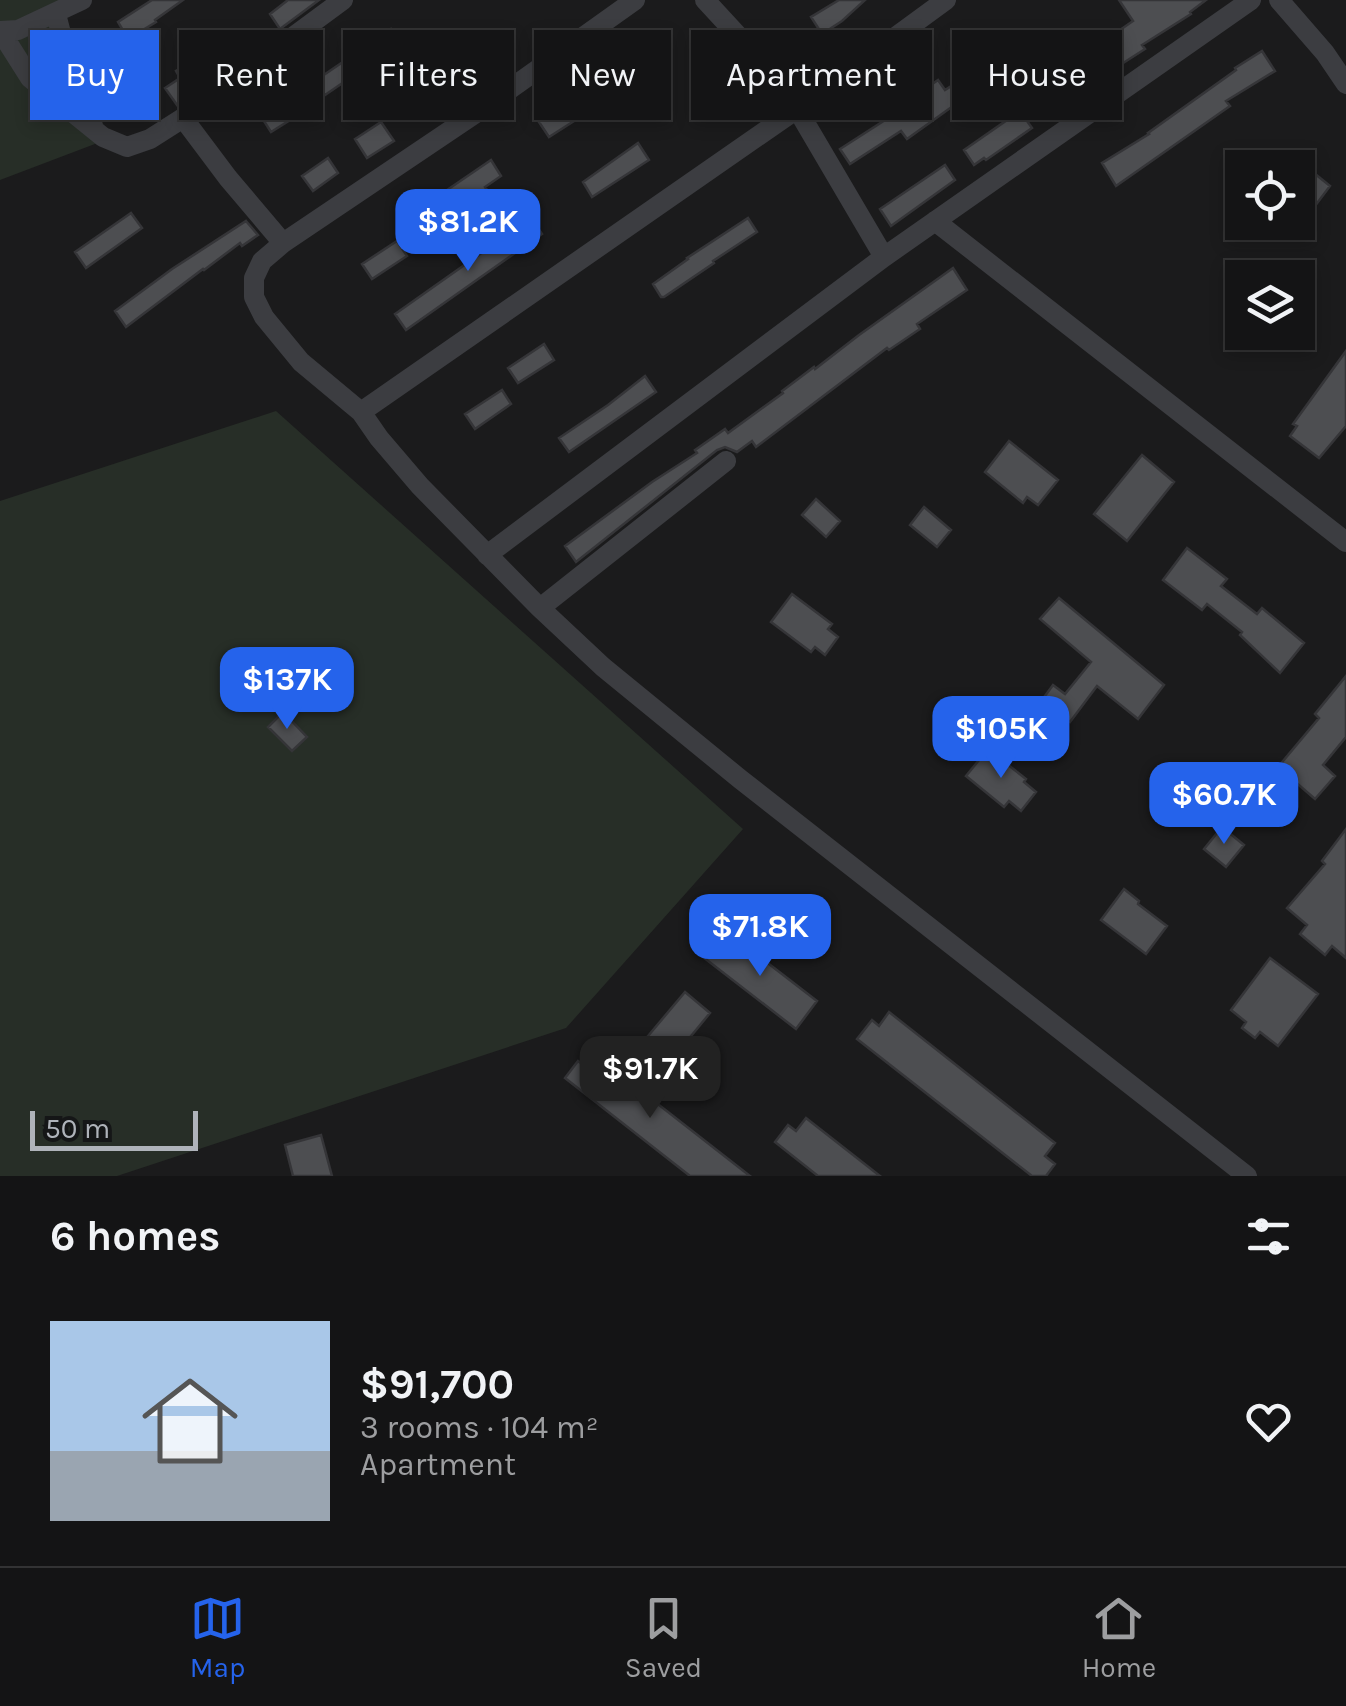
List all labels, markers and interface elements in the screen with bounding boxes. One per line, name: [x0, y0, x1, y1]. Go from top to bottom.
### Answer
chip: Buy: [30, 30, 159, 120]
chip: Rent: [179, 30, 323, 120]
chip: Filters: [343, 30, 514, 120]
chip: New: [534, 30, 671, 120]
chip: Apartment: [691, 30, 932, 120]
chip: House: [952, 30, 1122, 120]
map controls: [1225, 150, 1315, 350]
button: locate: [1225, 150, 1315, 240]
pin: $81.2K: [387, 189, 549, 274]
text: $81.2K: [417, 203, 519, 240]
button: layers: [1225, 260, 1315, 350]
pin: $137K: [217, 647, 357, 732]
text: $137K: [242, 661, 332, 698]
pin: $105K: [931, 696, 1071, 781]
text: $105K: [954, 710, 1048, 747]
pin: $60.7K: [1143, 762, 1305, 847]
text: $60.7K: [1171, 776, 1277, 813]
pin: $71.8K: [679, 894, 841, 979]
text: $71.8K: [711, 908, 809, 945]
pin: $91.7K: [569, 1036, 731, 1121]
text: $91.7K: [602, 1050, 698, 1087]
scale bar: [30, 1106, 198, 1150]
text: 50 m: [45, 1112, 110, 1145]
icon: filters: [1241, 1209, 1296, 1264]
text: 6 homes: [50, 1211, 220, 1261]
text: $91,700: [360, 1359, 514, 1409]
icon: home: [130, 1361, 250, 1481]
icon: heart: [1241, 1394, 1296, 1449]
text: 3 rooms · 104 m²: [360, 1409, 599, 1446]
text: Apartment: [360, 1446, 516, 1483]
tab: Map: [190, 1591, 245, 1684]
tab: Saved: [625, 1591, 702, 1684]
tab: Home: [1082, 1591, 1156, 1684]

